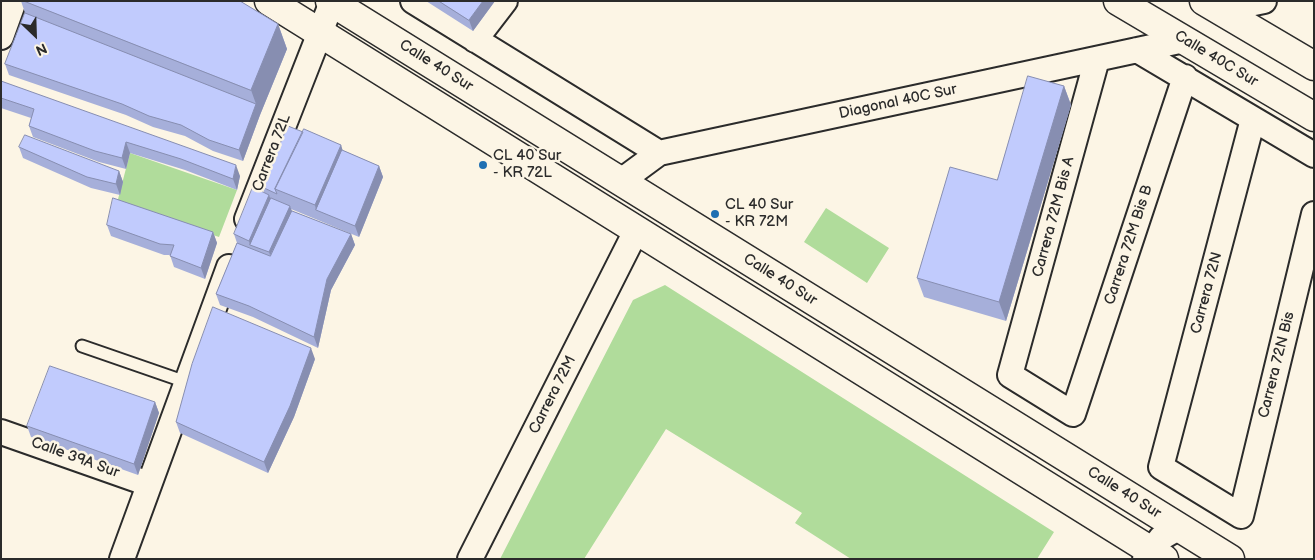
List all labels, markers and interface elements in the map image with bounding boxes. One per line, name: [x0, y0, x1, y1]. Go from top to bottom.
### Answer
north arrow: [10, 10, 60, 60]
street label: Calle 40C Sur: [1171, 27, 1261, 91]
street label: Calle 40 Sur: [396, 36, 476, 96]
text: N: [33, 39, 50, 59]
street label: Diagonal 40C Sur: [837, 81, 959, 123]
street label: Carrera 72L: [249, 112, 295, 194]
place label: CL 40 Sur - KR 72L: [493, 147, 561, 182]
street label: Carrera 72M Bis A: [1029, 155, 1079, 279]
marker: CL 40 Sur - KR 72L: [477, 159, 489, 171]
street label: Carrera 72M Bis B: [1101, 183, 1157, 307]
place label: CL 40 Sur - KR 72M: [725, 196, 793, 231]
marker: CL 40 Sur - KR 72M: [709, 208, 721, 220]
street label: Calle 40 Sur: [740, 250, 820, 310]
street label: Carrera 72N: [1187, 250, 1227, 336]
street label: Carrera 72N Bis: [1255, 310, 1299, 420]
street label: Carrera 72M: [526, 353, 580, 437]
street label: Calle 39A Sur: [28, 434, 122, 482]
street label: Calle 40 Sur: [1084, 463, 1164, 523]

